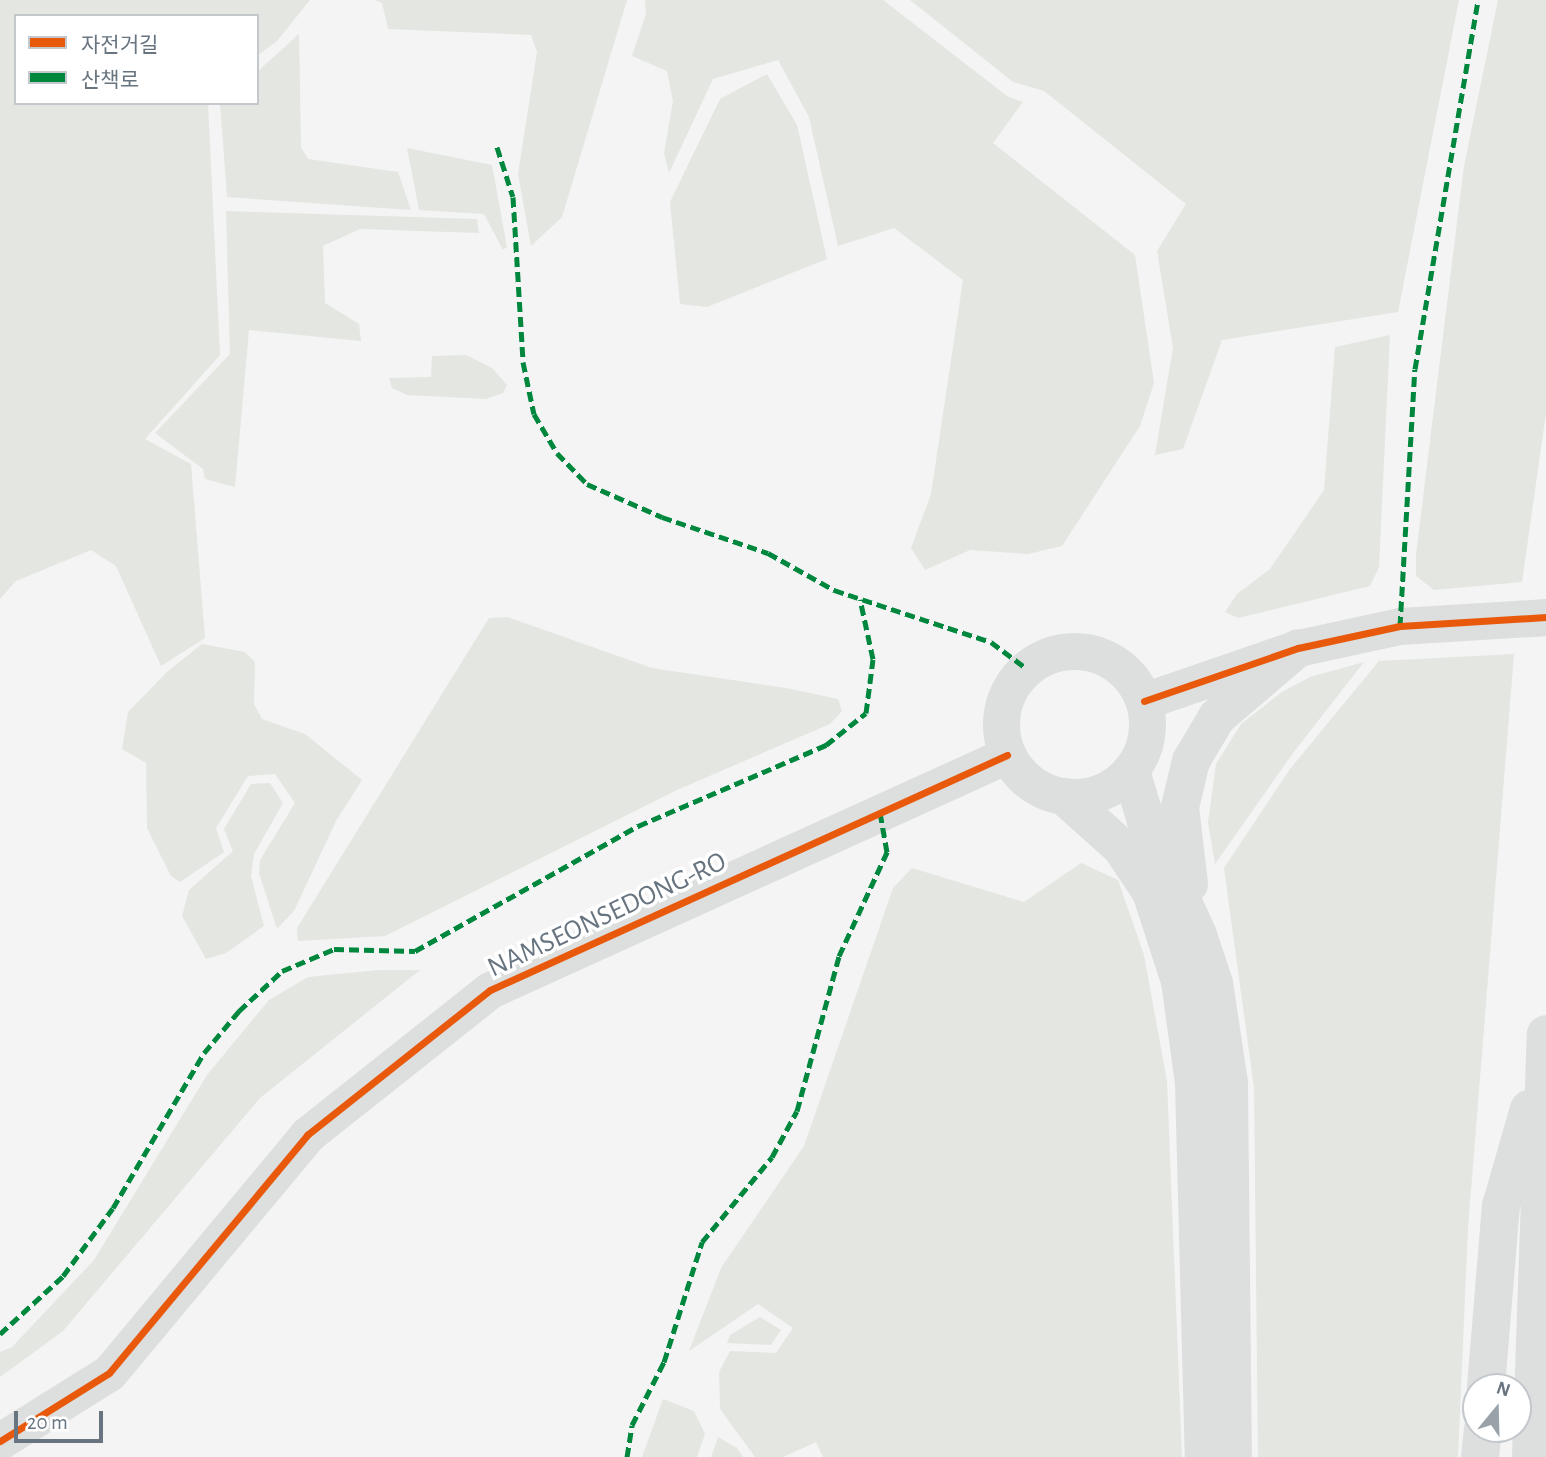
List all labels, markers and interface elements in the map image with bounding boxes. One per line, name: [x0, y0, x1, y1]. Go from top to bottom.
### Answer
legend: [14, 14, 259, 105]
text: 자전거길: [81, 35, 158, 56]
text: 산책로: [81, 70, 139, 91]
street label: NAMSEONSEDONG-RO: [482, 845, 732, 985]
north arrow: [1462, 1373, 1532, 1443]
text: N: [1494, 1378, 1513, 1401]
scale bar: [18, 1398, 107, 1442]
text: 20 m: [27, 1412, 68, 1433]

